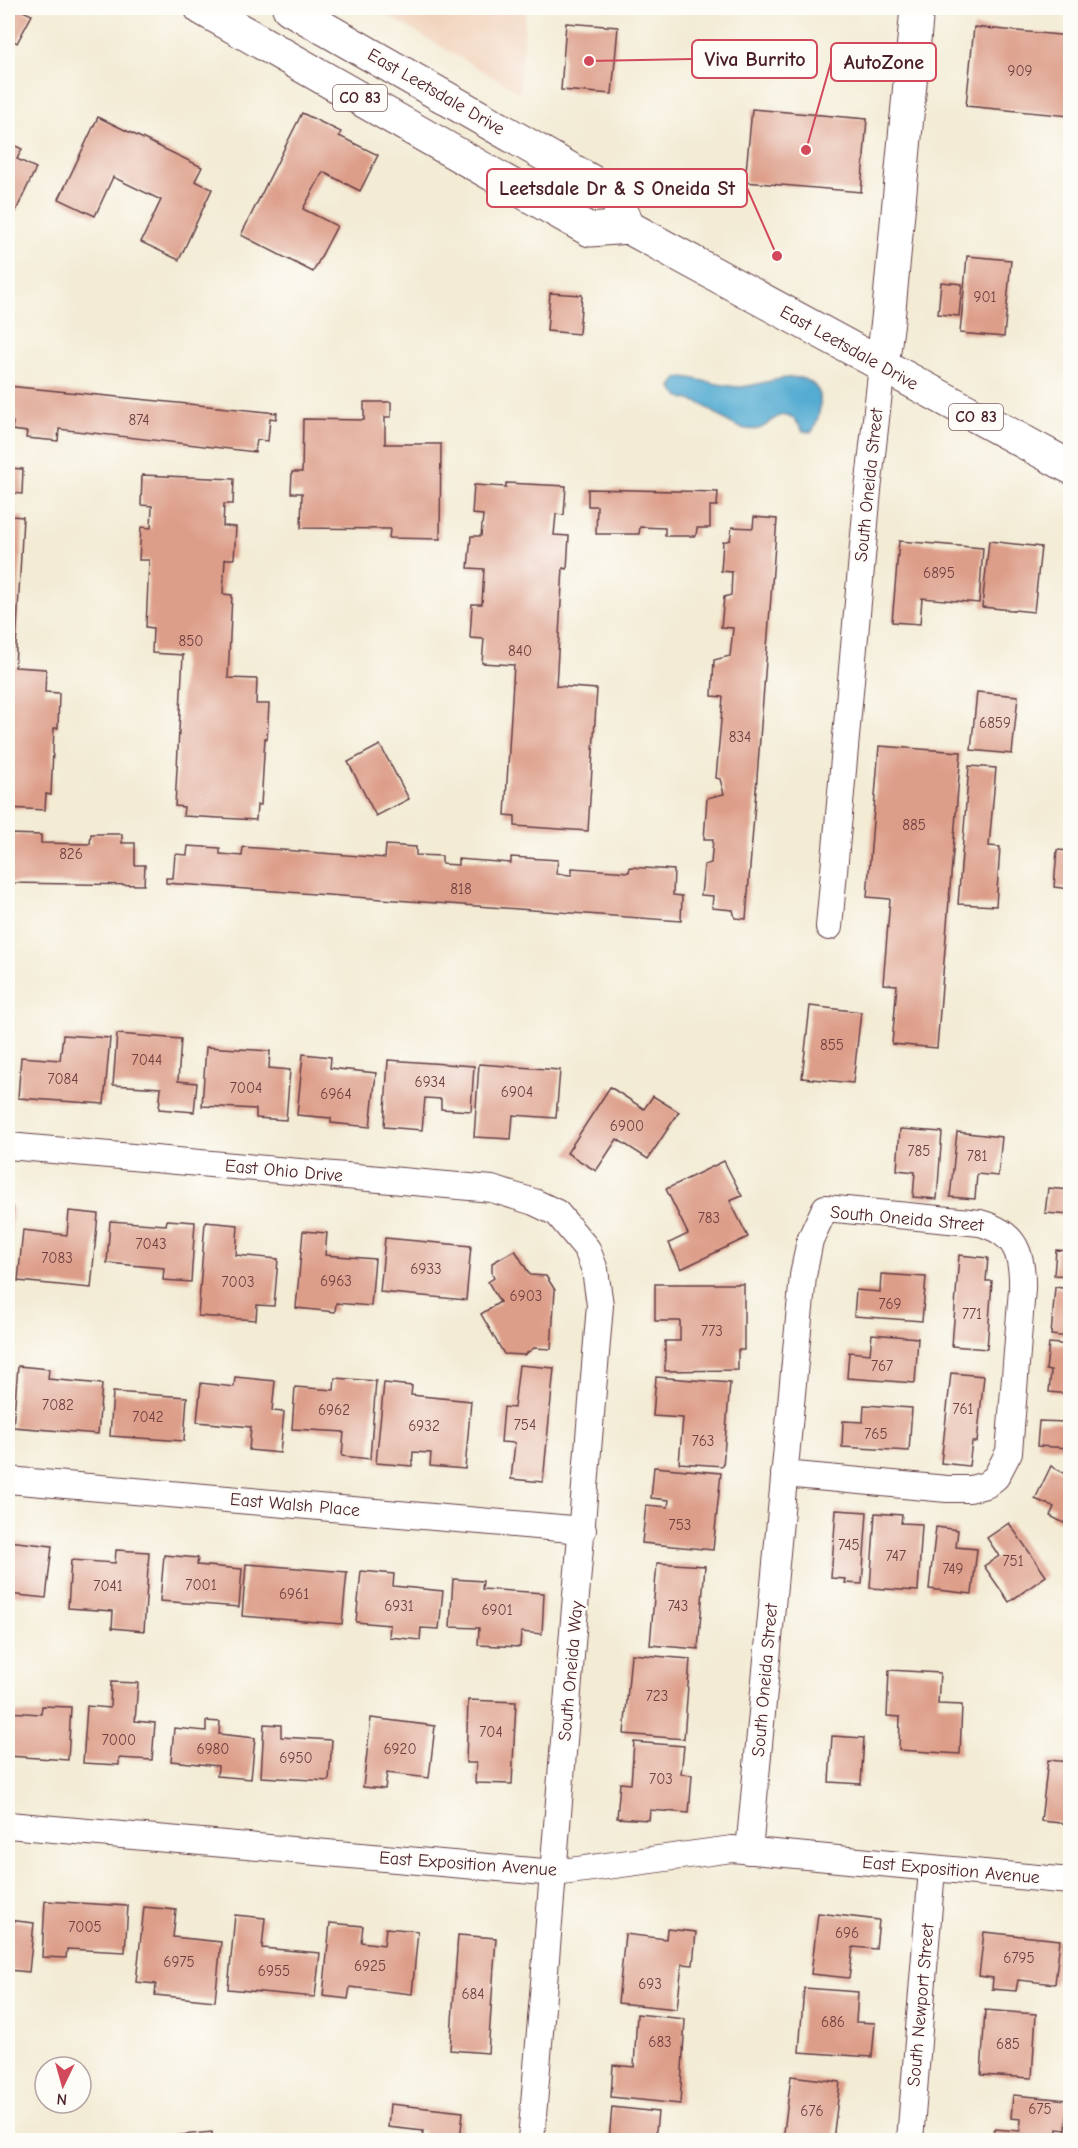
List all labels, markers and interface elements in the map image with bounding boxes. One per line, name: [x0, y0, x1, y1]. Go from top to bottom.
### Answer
callout: Viva Burrito: [692, 40, 817, 78]
callout: AutoZone: [831, 43, 936, 81]
street label: East Leetsdale Drive: [364, 44, 508, 140]
text: Viva Burrito: [704, 48, 806, 71]
text: AutoZone: [844, 51, 924, 74]
house number: 909: [1007, 62, 1033, 80]
road number: CO 83: [333, 85, 387, 111]
callout: Leetsdale Dr & S Oneida St: [487, 169, 747, 207]
text: Leetsdale Dr & S Oneida St: [499, 177, 735, 200]
house number: 901: [973, 288, 997, 306]
street label: East Leetsdale Drive: [776, 301, 922, 395]
road number: CO 83: [949, 404, 1003, 430]
street label: South Oneida Street: [851, 406, 888, 563]
house number: 874: [129, 411, 149, 429]
house number: 6895: [923, 564, 955, 582]
house number: 850: [179, 632, 204, 650]
house number: 840: [508, 642, 532, 660]
house number: 6859: [979, 714, 1011, 732]
house number: 834: [729, 728, 751, 746]
house number: 885: [902, 816, 926, 834]
house number: 826: [59, 845, 83, 863]
house number: 818: [450, 880, 472, 898]
house number: 855: [820, 1036, 844, 1054]
house number: 7044: [132, 1051, 162, 1069]
house number: 7084: [47, 1070, 79, 1088]
house number: 6934: [415, 1073, 445, 1091]
house number: 7004: [230, 1079, 262, 1097]
house number: 6904: [501, 1083, 533, 1101]
house number: 6964: [320, 1085, 352, 1103]
house number: 6900: [610, 1117, 644, 1135]
house number: 785: [908, 1142, 930, 1160]
house number: 781: [967, 1147, 987, 1165]
street label: East Ohio Drive: [224, 1155, 344, 1187]
street label: South Oneida Street: [829, 1202, 985, 1236]
house number: 783: [698, 1209, 720, 1227]
house number: 7043: [135, 1235, 167, 1253]
house number: 7083: [41, 1249, 73, 1267]
house number: 6933: [410, 1260, 442, 1278]
house number: 6963: [320, 1272, 352, 1290]
house number: 7003: [222, 1273, 254, 1291]
house number: 6903: [510, 1287, 542, 1305]
house number: 769: [878, 1295, 902, 1313]
house number: 771: [962, 1305, 982, 1323]
house number: 773: [701, 1322, 723, 1340]
house number: 767: [871, 1357, 893, 1375]
house number: 7082: [42, 1396, 74, 1414]
house number: 761: [952, 1400, 974, 1418]
house number: 6962: [318, 1401, 350, 1419]
house number: 7042: [132, 1408, 164, 1426]
house number: 754: [514, 1416, 536, 1434]
house number: 6932: [408, 1417, 440, 1435]
house number: 765: [864, 1425, 888, 1443]
house number: 763: [692, 1432, 714, 1450]
street label: East Walsh Place: [229, 1489, 361, 1521]
house number: 753: [669, 1516, 691, 1534]
house number: 745: [838, 1536, 860, 1554]
house number: 747: [886, 1547, 906, 1565]
house number: 751: [1002, 1552, 1024, 1570]
house number: 749: [942, 1560, 964, 1578]
house number: 7001: [185, 1576, 217, 1594]
house number: 7041: [93, 1577, 123, 1595]
house number: 6961: [279, 1585, 309, 1603]
house number: 6931: [384, 1597, 414, 1615]
house number: 743: [668, 1597, 688, 1615]
street label: South Oneida Way: [554, 1599, 588, 1742]
house number: 6901: [481, 1601, 513, 1619]
street label: South Oneida Street: [748, 1602, 782, 1758]
house number: 723: [646, 1687, 668, 1705]
house number: 704: [479, 1723, 503, 1741]
house number: 7000: [102, 1731, 136, 1749]
house number: 6980: [197, 1740, 229, 1758]
house number: 6920: [383, 1740, 417, 1758]
house number: 6950: [279, 1749, 313, 1767]
house number: 703: [649, 1770, 673, 1788]
street label: East Exposition Avenue: [378, 1847, 558, 1881]
street label: East Exposition Avenue: [861, 1852, 1041, 1888]
house number: 7005: [68, 1918, 102, 1936]
street label: South Newport Street: [903, 1922, 939, 2087]
house number: 696: [835, 1924, 859, 1942]
house number: 6795: [1003, 1949, 1035, 1967]
house number: 6975: [163, 1953, 195, 1971]
house number: 6925: [354, 1957, 386, 1975]
house number: 6955: [258, 1962, 290, 1980]
house number: 693: [638, 1975, 662, 1993]
house number: 684: [461, 1985, 485, 2003]
house number: 686: [821, 2013, 845, 2031]
house number: 683: [648, 2033, 672, 2051]
house number: 685: [996, 2035, 1020, 2053]
north arrow: [33, 2055, 93, 2115]
text: N: [56, 2090, 68, 2108]
house number: 675: [1028, 2100, 1052, 2118]
house number: 676: [800, 2102, 824, 2120]

